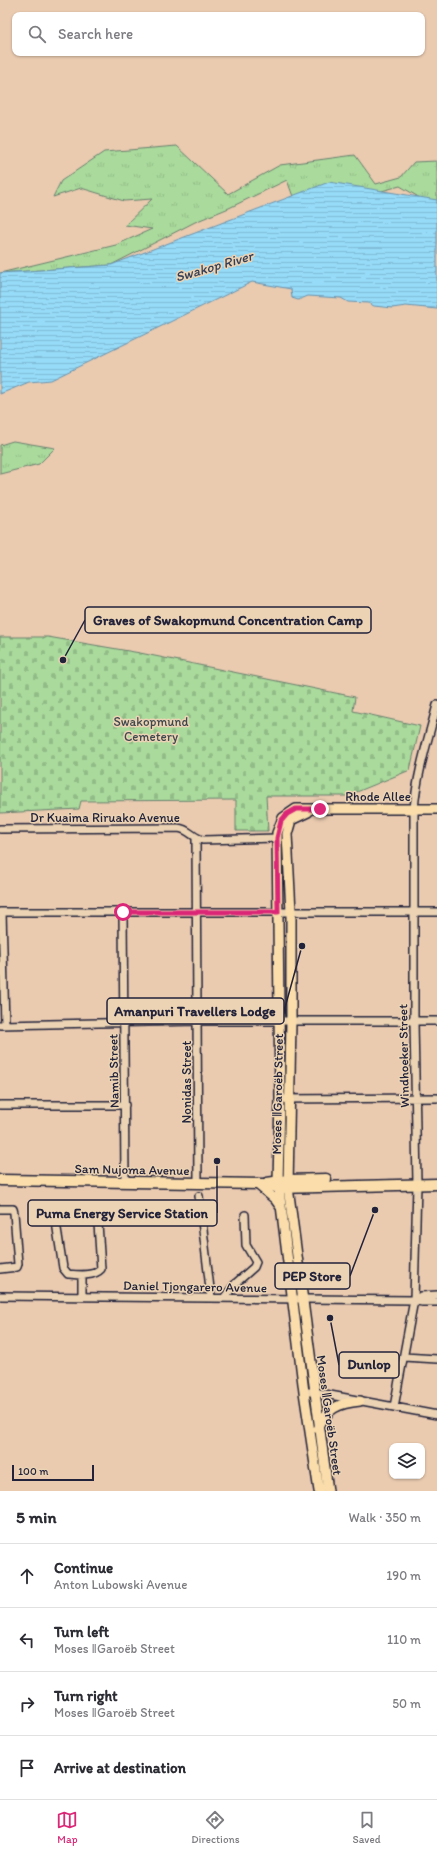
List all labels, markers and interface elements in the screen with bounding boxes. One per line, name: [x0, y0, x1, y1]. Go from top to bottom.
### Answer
search box: [12, 12, 425, 56]
icon: search: [26, 23, 48, 45]
text: Search here: [58, 25, 133, 43]
water label: Swakop River: [173, 247, 257, 286]
callout: Graves of Swakopmund Concentration Camp: [85, 607, 371, 633]
text: Graves of Swakopmund Concentration Camp: [93, 612, 364, 629]
park label: Swakopmund Cemetery: [113, 714, 189, 744]
street label: Rhode Allee: [345, 789, 411, 804]
route end: [311, 800, 329, 818]
street label: Dr Kuaima Riruako Avenue: [30, 810, 180, 825]
route start: [114, 903, 132, 921]
callout: Amanpuri Travellers Lodge: [107, 998, 284, 1024]
text: Amanpuri Travellers Lodge: [113, 1003, 276, 1020]
street label: Windhoeker Street: [395, 1004, 412, 1108]
street label: Moses ǁGaroëb Street: [269, 1033, 286, 1155]
street label: Namib Street: [105, 1034, 122, 1108]
street label: Nonidas Street: [179, 1040, 194, 1123]
street label: Sam Nujoma Avenue: [74, 1161, 190, 1178]
callout: Puma Energy Service Station: [28, 1200, 217, 1226]
text: Puma Energy Service Station: [36, 1205, 209, 1222]
callout: PEP Store: [275, 1263, 350, 1289]
text: PEP Store: [282, 1268, 342, 1285]
street label: Daniel Tjongarero Avenue: [123, 1278, 267, 1295]
callout: Dunlop: [339, 1352, 399, 1378]
street label: Moses ǁGaroëb Street: [314, 1354, 345, 1476]
text: Dunlop: [347, 1356, 391, 1373]
map controls: [389, 1443, 425, 1479]
button: layers: [389, 1443, 425, 1479]
scale bar: [12, 1463, 94, 1482]
text: 100 m: [18, 1465, 48, 1478]
text: 5 min: [16, 1507, 56, 1527]
text: Walk · 350 m: [349, 1510, 421, 1525]
text: Continue: [54, 1559, 113, 1577]
icon: ahead: [16, 1565, 38, 1587]
text: 190 m: [386, 1568, 421, 1583]
text: Anton Lubowski Avenue: [54, 1577, 188, 1592]
text: Turn left: [54, 1623, 109, 1641]
icon: left: [16, 1629, 38, 1651]
text: 110 m: [387, 1632, 421, 1647]
text: Moses ǁGaroëb Street: [54, 1641, 175, 1656]
text: Turn right: [54, 1687, 118, 1705]
icon: right: [16, 1693, 38, 1715]
text: 50 m: [392, 1696, 421, 1711]
text: Moses ǁGaroëb Street: [54, 1705, 175, 1720]
icon: arrive: [16, 1757, 38, 1779]
text: Arrive at destination: [54, 1759, 186, 1777]
tab: Map: [56, 1809, 78, 1846]
tab: Directions: [191, 1809, 240, 1846]
tab: Saved: [352, 1809, 381, 1846]

